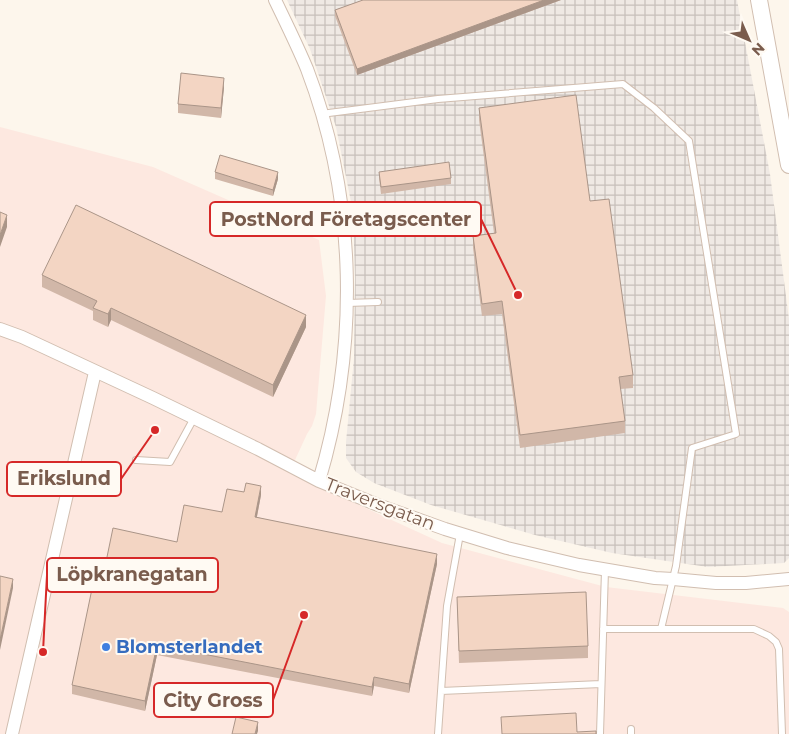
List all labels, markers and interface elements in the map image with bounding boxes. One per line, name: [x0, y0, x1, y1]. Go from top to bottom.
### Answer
north arrow: [724, 15, 774, 65]
text: N: [748, 39, 769, 60]
callout: PostNord Företagscenter: [210, 202, 481, 236]
text: PostNord Företagscenter: [221, 208, 471, 231]
callout: Erikslund: [7, 462, 121, 496]
text: Erikslund: [17, 467, 111, 490]
street label: Traversgatan: [322, 473, 438, 535]
callout: Löpkranegatan: [47, 558, 218, 592]
text: Löpkranegatan: [56, 563, 208, 586]
place label: Blomsterlandet: [116, 636, 263, 658]
marker: Blomsterlandet: [100, 641, 112, 653]
callout: City Gross: [154, 683, 273, 717]
text: City Gross: [163, 689, 263, 712]

